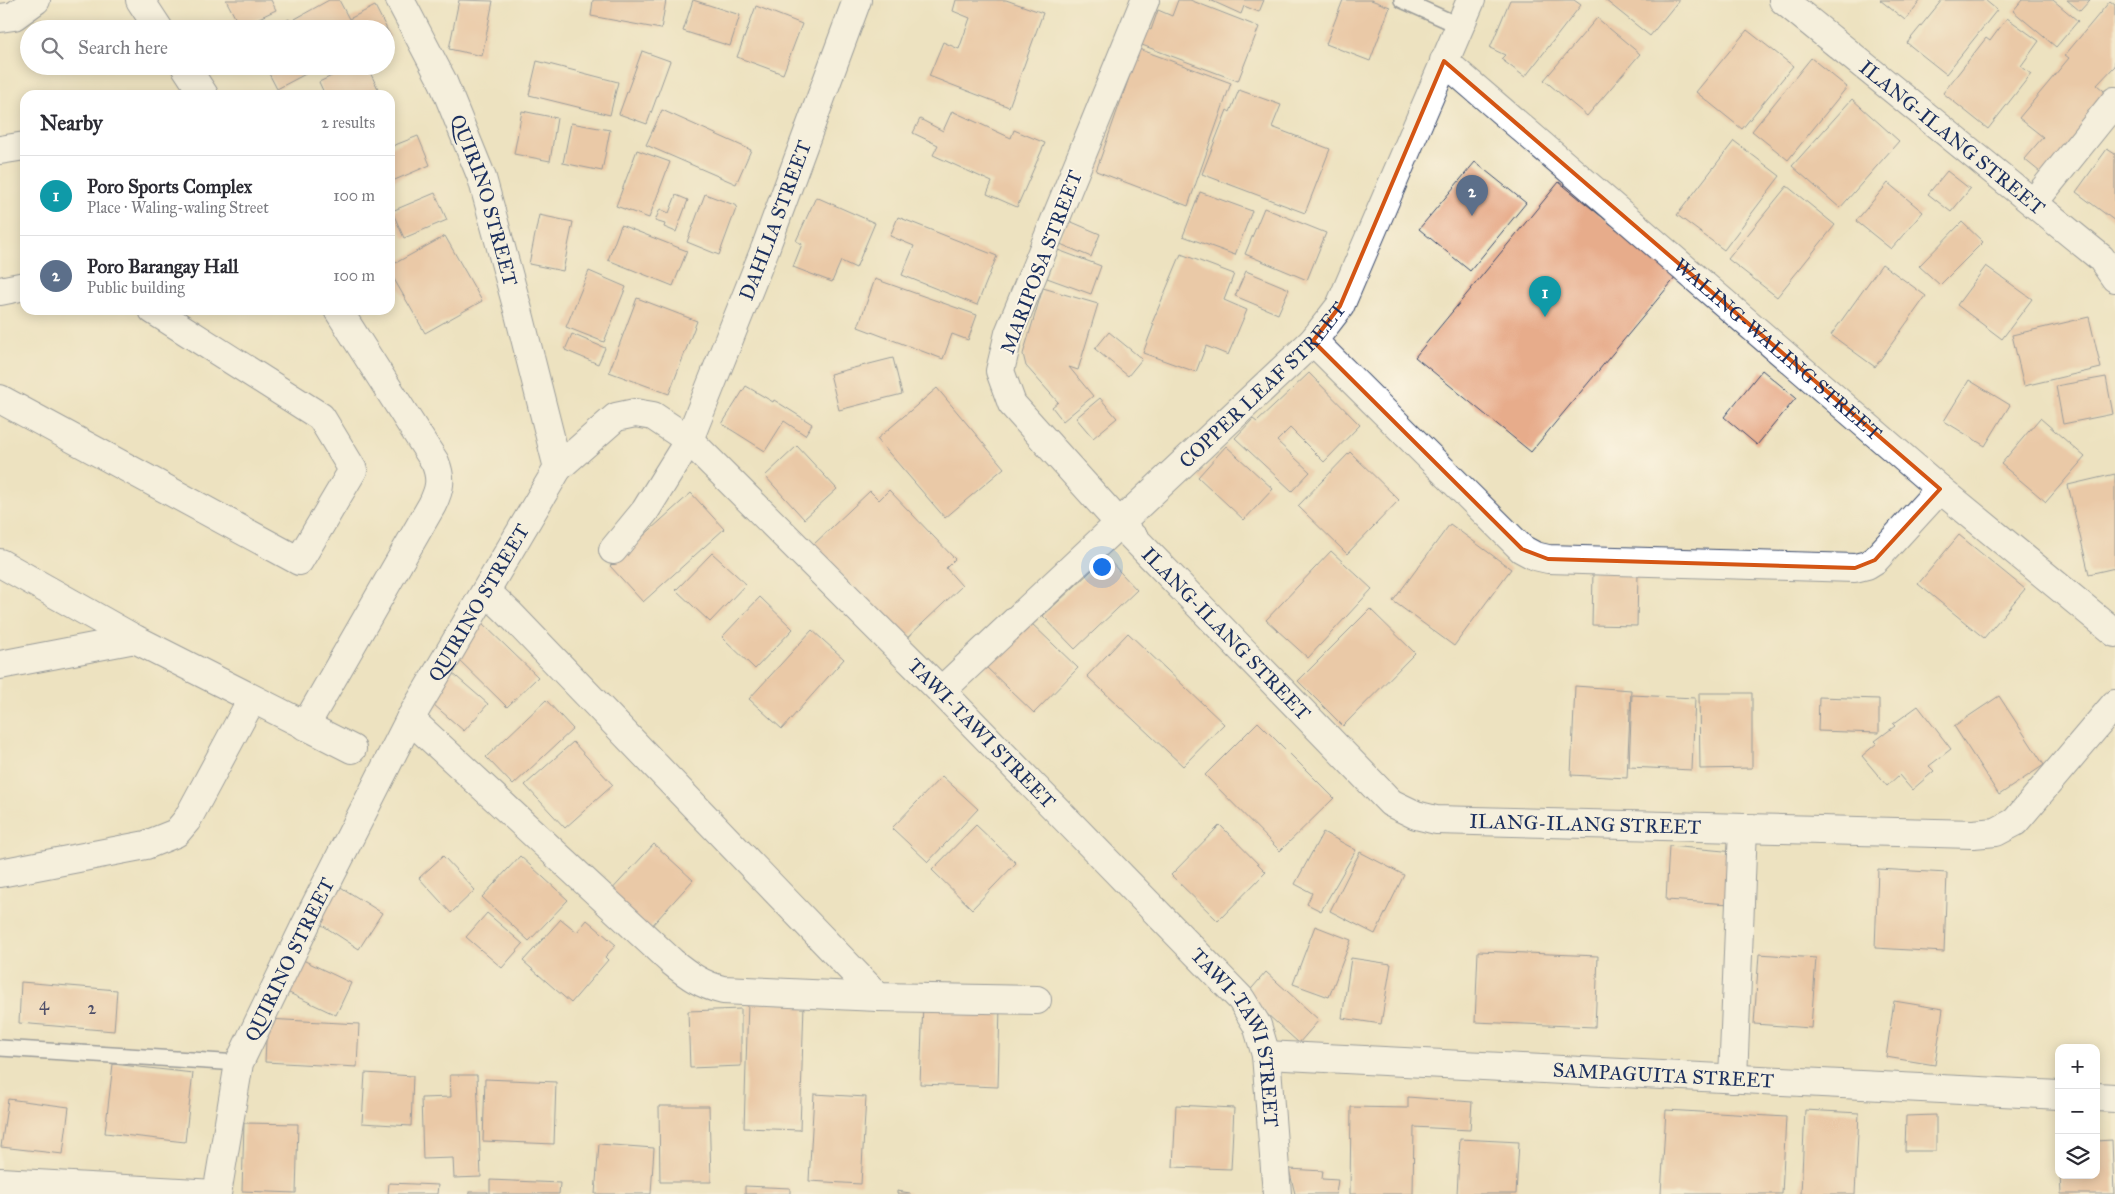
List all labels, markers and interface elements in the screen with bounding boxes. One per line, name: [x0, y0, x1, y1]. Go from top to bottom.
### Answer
search box: [20, 20, 395, 75]
icon: search: [38, 34, 66, 62]
text: Search here: [78, 36, 168, 59]
street label: ILANG-ILANG STREET: [1855, 55, 2050, 220]
text: Nearby: [40, 110, 103, 136]
street label: QUIRINO STREET: [445, 111, 523, 289]
text: 2 results: [321, 113, 375, 132]
street label: DAHLIA STREET: [734, 137, 816, 304]
street label: MARIPOSA STREET: [995, 167, 1087, 357]
text: Poro Sports Complex: [87, 175, 252, 198]
pin: 2: [1456, 175, 1488, 216]
text: 1: [53, 186, 59, 205]
text: 100 m: [333, 186, 375, 205]
text: Place · Waling-waling Street: [87, 198, 269, 217]
street label: WALING-WALING STREET: [1669, 253, 1887, 446]
text: Poro Barangay Hall: [87, 255, 238, 278]
text: 2: [52, 266, 60, 285]
text: 100 m: [333, 266, 375, 285]
pin: 1: [1529, 276, 1561, 317]
text: Public building: [87, 278, 185, 297]
street label: COPPER LEAF STREET: [1174, 297, 1351, 473]
street label: QUIRINO STREET: [423, 519, 534, 686]
street label: ILANG-ILANG STREET: [1137, 542, 1316, 725]
your location: [1089, 554, 1115, 580]
street label: TAWI-TAWI STREET: [903, 653, 1061, 814]
street label: ILANG-ILANG STREET: [1469, 809, 1702, 839]
street label: QUIRINO STREET: [239, 873, 340, 1045]
street label: TAWI-TAWI STREET: [1186, 943, 1284, 1128]
house number: 4: [39, 993, 50, 1015]
house number: 2: [88, 997, 97, 1019]
map controls: [2055, 1044, 2100, 1179]
button: +: [2055, 1044, 2100, 1089]
street label: SAMPAGUITA STREET: [1552, 1057, 1775, 1093]
button: −: [2055, 1089, 2100, 1134]
button: layers: [2055, 1134, 2100, 1179]

